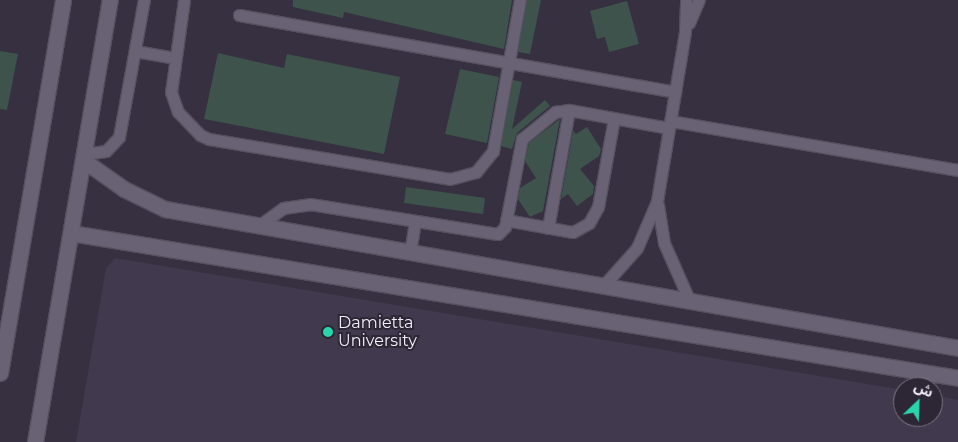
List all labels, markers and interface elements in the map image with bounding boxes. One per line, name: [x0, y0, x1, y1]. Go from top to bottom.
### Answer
place label: Damietta University: [338, 313, 417, 351]
marker: Damietta University: [322, 326, 334, 338]
north arrow: [893, 377, 943, 427]
text: ش: [911, 377, 936, 401]

